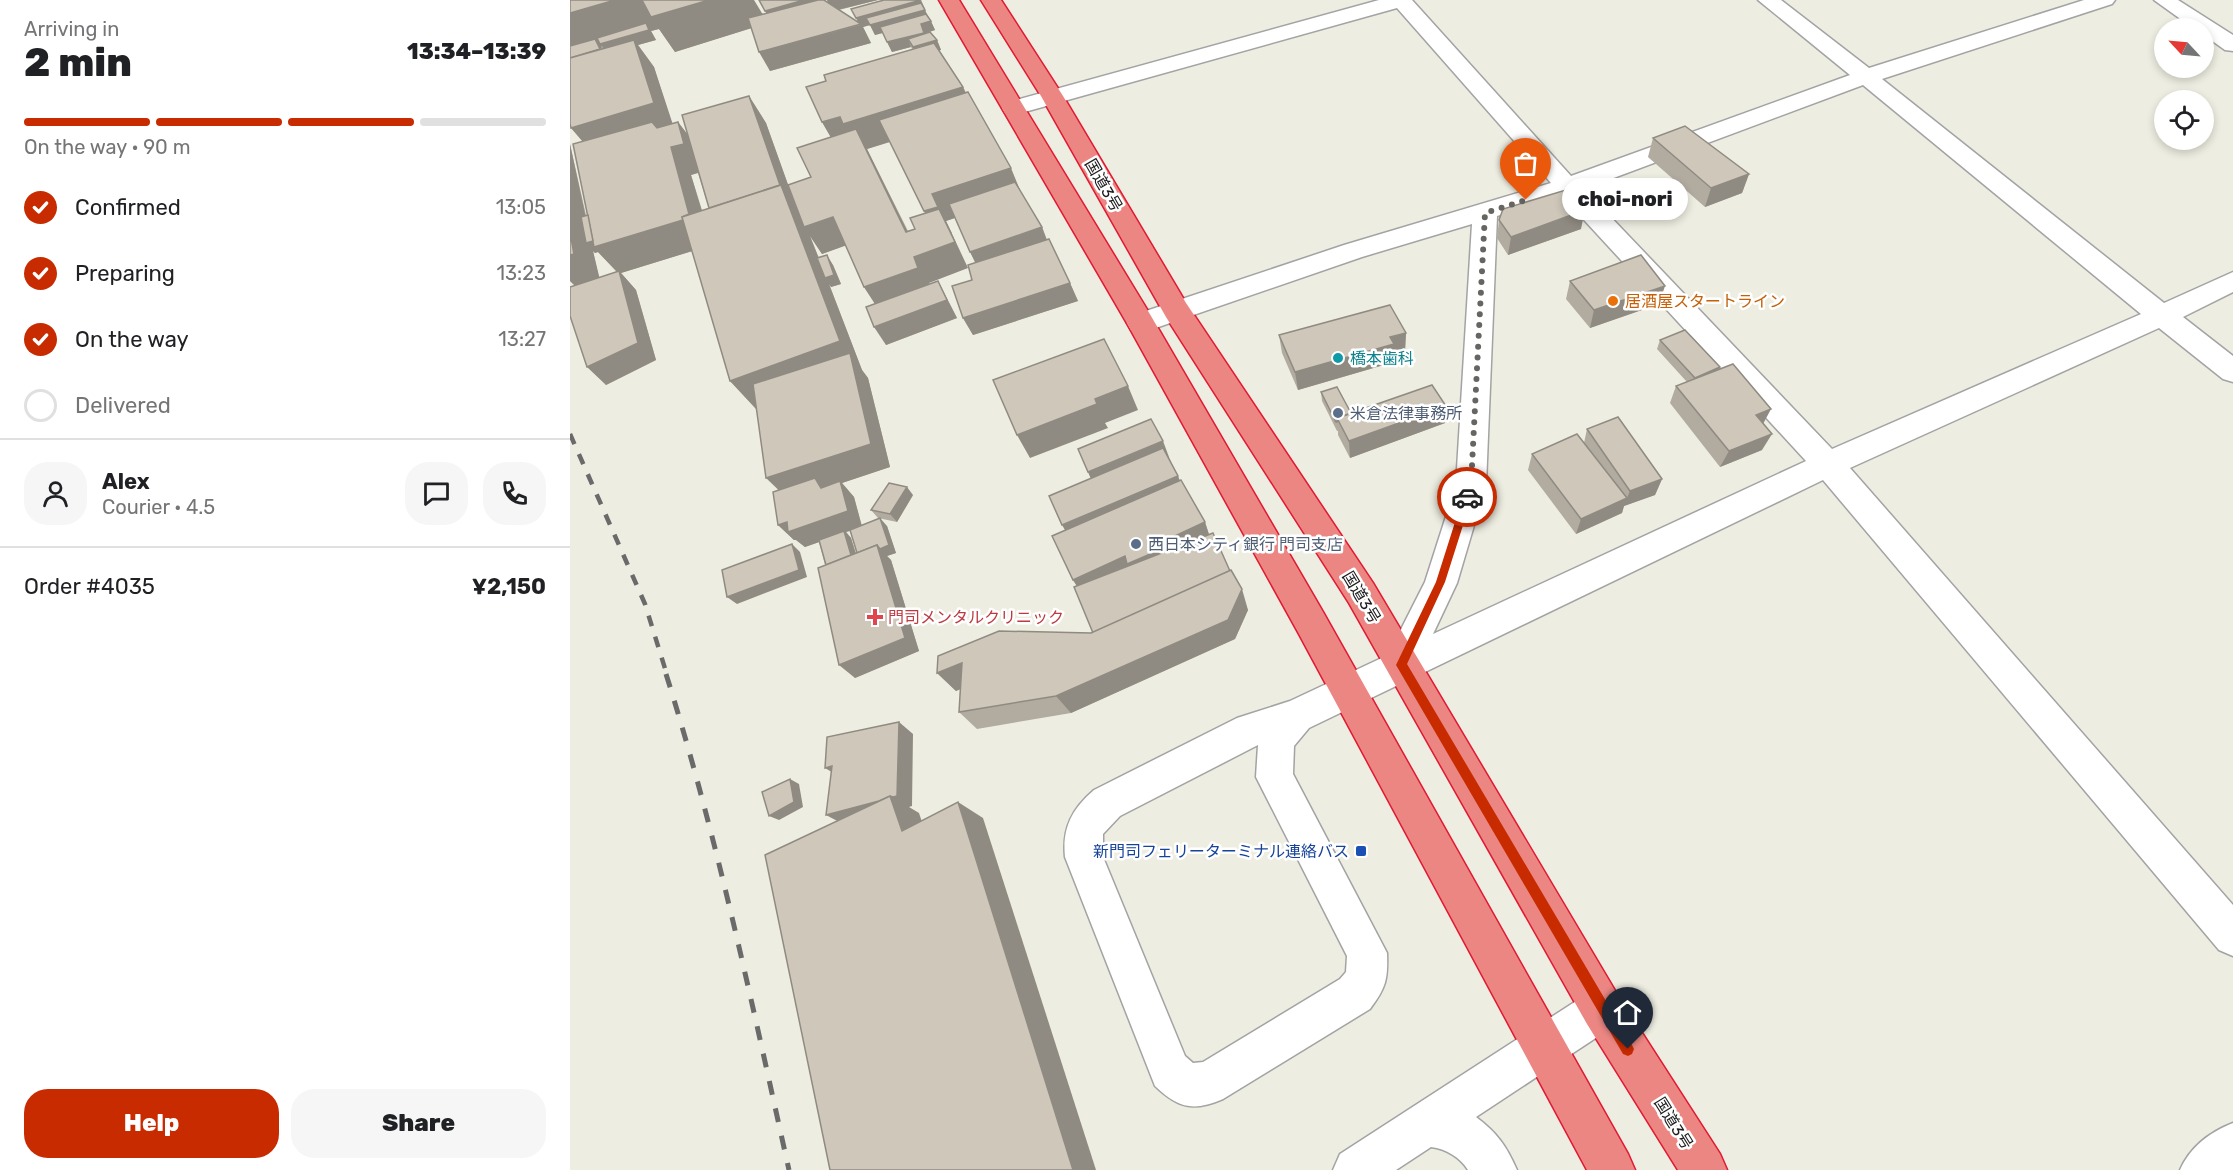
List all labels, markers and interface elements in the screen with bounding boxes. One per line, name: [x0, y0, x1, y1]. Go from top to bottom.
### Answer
text: Arriving in: [24, 17, 119, 41]
north arrow: [2154, 18, 2214, 78]
map controls: [2154, 18, 2214, 150]
text: 13:34–13:39: [407, 38, 546, 65]
text: 2 min: [24, 40, 132, 86]
button: locate: [2154, 90, 2214, 150]
text: On the way · 90 m: [24, 135, 190, 159]
pin: [1500, 138, 1551, 200]
icon: bag: [1509, 147, 1542, 180]
street label: 国道3号: [1081, 156, 1126, 215]
callout: choi-nori: [1562, 179, 1688, 221]
text: choi-nori: [1577, 187, 1673, 211]
icon: check: [24, 191, 57, 224]
text: Confirmed: [75, 194, 181, 221]
text: 13:05: [496, 195, 546, 219]
icon: check: [24, 257, 57, 290]
text: Preparing: [75, 260, 175, 287]
text: 13:23: [497, 261, 546, 285]
place label: 居酒屋スタートライン: [1625, 292, 1785, 311]
marker: 居酒屋スタートライン: [1606, 294, 1620, 308]
icon: check: [24, 323, 57, 356]
text: On the way: [75, 326, 189, 353]
text: 13:27: [498, 327, 546, 351]
place label: 橋本歯科: [1350, 349, 1414, 368]
marker: 橋本歯科: [1331, 351, 1345, 365]
text: Delivered: [75, 392, 171, 419]
place label: 米倉法律事務所: [1350, 404, 1462, 423]
marker: 米倉法律事務所: [1331, 406, 1345, 420]
button: person: [24, 462, 87, 525]
button: chat: [405, 462, 468, 525]
button: phone: [483, 462, 546, 525]
courier: [1437, 467, 1497, 527]
text: Alex: [102, 468, 150, 495]
icon: car: [1451, 481, 1484, 514]
text: Courier · 4.5: [102, 495, 215, 519]
place label: 西日本シティ銀行 門司支店: [1148, 535, 1343, 554]
marker: 西日本シティ銀行 門司支店: [1129, 537, 1143, 551]
street label: 国道3号: [1339, 568, 1385, 627]
text: Order #4035: [24, 573, 155, 600]
text: ¥2,150: [472, 573, 546, 600]
marker: 門司メンタルクリニック: [866, 608, 884, 626]
place label: 門司メンタルクリニック: [888, 608, 1064, 627]
place label: 新門司フェリーターミナル連絡バス: [1093, 842, 1349, 861]
marker: 新門司フェリーターミナル連絡バス: [1354, 844, 1368, 858]
pin: [1602, 987, 1653, 1049]
icon: home: [1611, 996, 1644, 1029]
button: Help: [24, 1089, 279, 1158]
button: Share: [291, 1089, 546, 1158]
street label: 国道3号: [1650, 1094, 1697, 1153]

